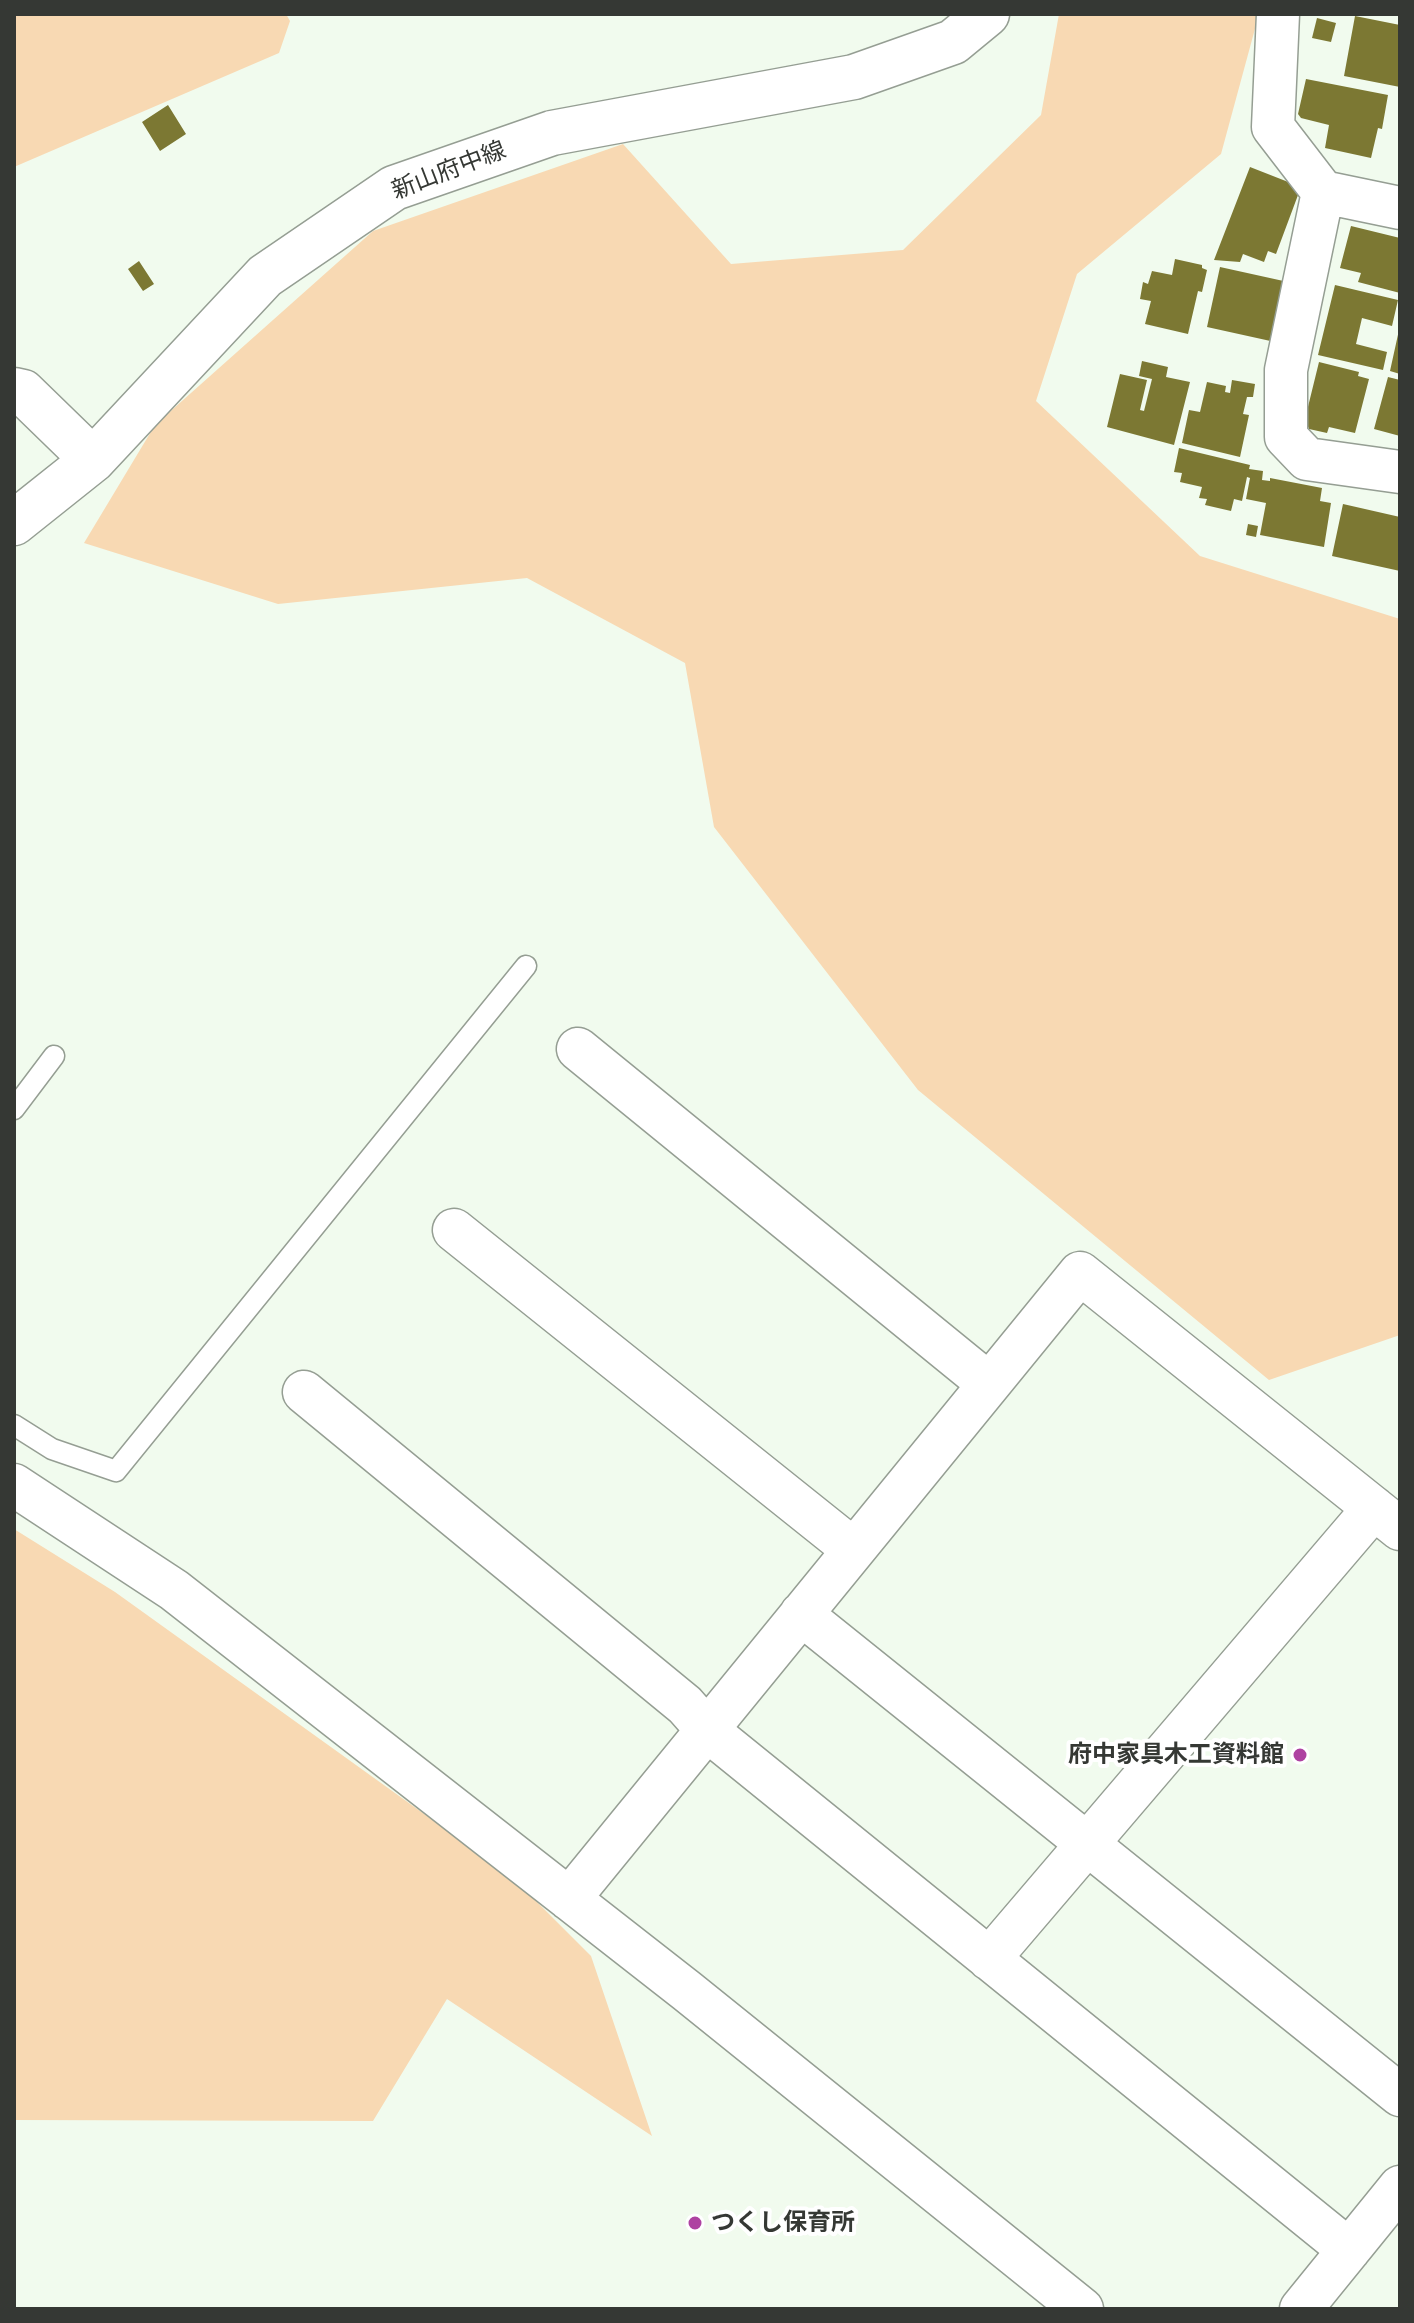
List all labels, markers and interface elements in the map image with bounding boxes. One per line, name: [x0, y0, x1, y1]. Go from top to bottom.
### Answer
street label: 新山府中線: [388, 136, 510, 206]
place label: 府中家具木工資料館: [1068, 1741, 1284, 1769]
marker: 府中家具木工資料館: [1291, 1746, 1309, 1764]
place label: つくし保育所: [711, 2209, 855, 2237]
marker: つくし保育所: [686, 2214, 704, 2232]

